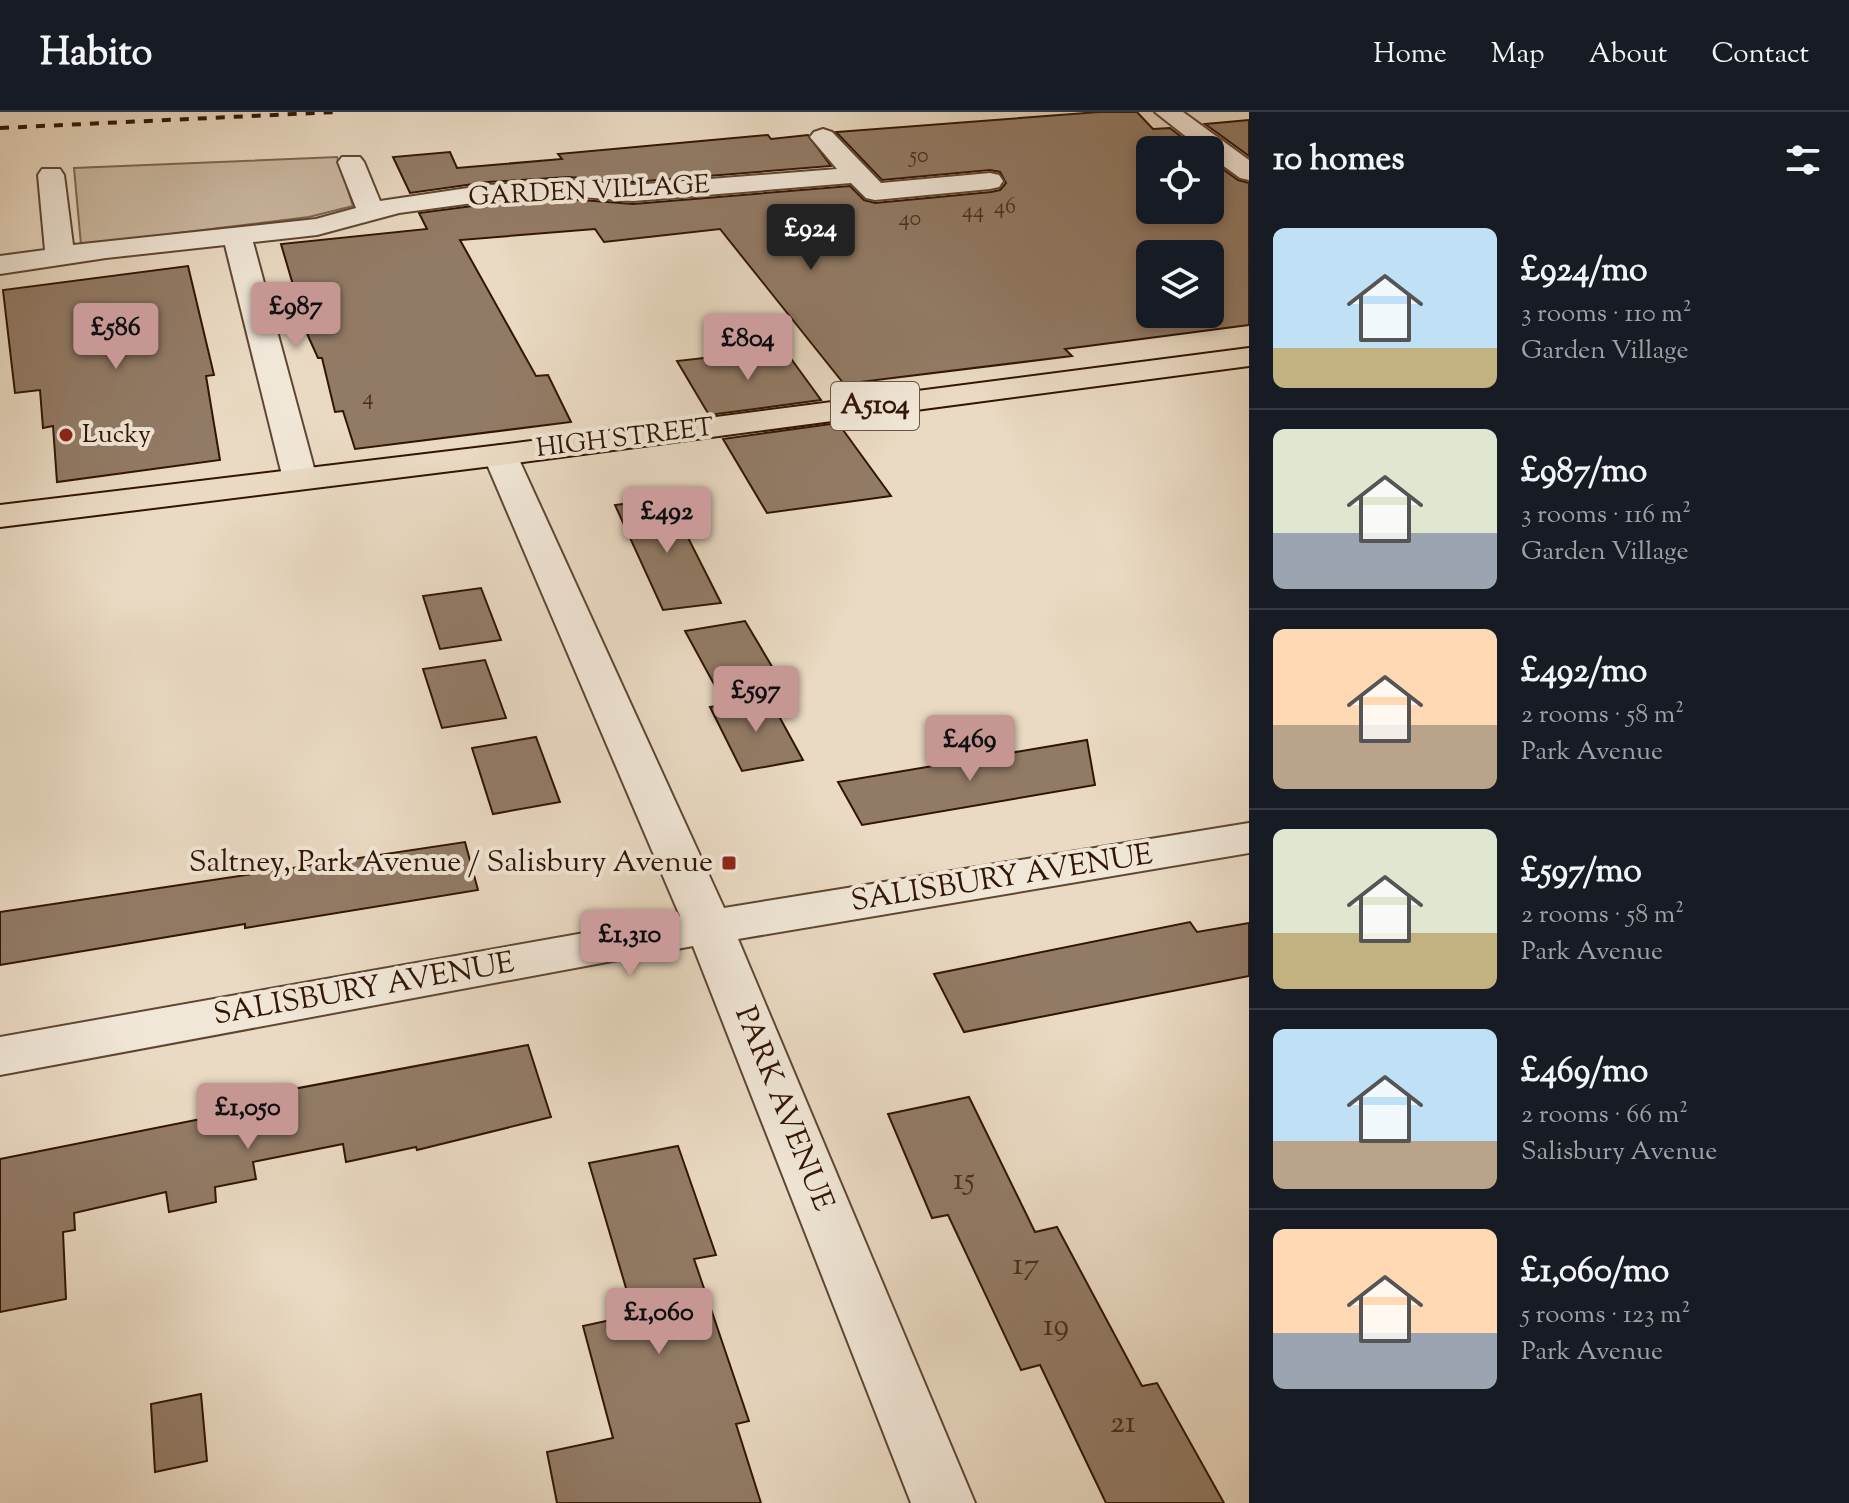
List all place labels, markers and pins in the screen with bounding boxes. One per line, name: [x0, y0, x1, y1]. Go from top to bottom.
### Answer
pin: £924: [764, 204, 858, 272]
pin: £987: [249, 282, 343, 350]
pin: £586: [69, 303, 163, 371]
pin: £804: [701, 314, 795, 382]
place label: Lucky: [82, 417, 151, 454]
marker: Lucky: [57, 426, 75, 444]
pin: £492: [620, 487, 714, 555]
pin: £597: [709, 666, 803, 734]
pin: £469: [923, 715, 1017, 783]
place label: Saltney, Park Avenue / Salisbury Avenue: [189, 842, 713, 885]
marker: Saltney, Park Avenue / Salisbury Avenue: [720, 854, 738, 872]
pin: £1,310: [565, 910, 695, 978]
pin: £1,050: [183, 1083, 313, 1151]
pin: £1,060: [594, 1288, 724, 1356]

